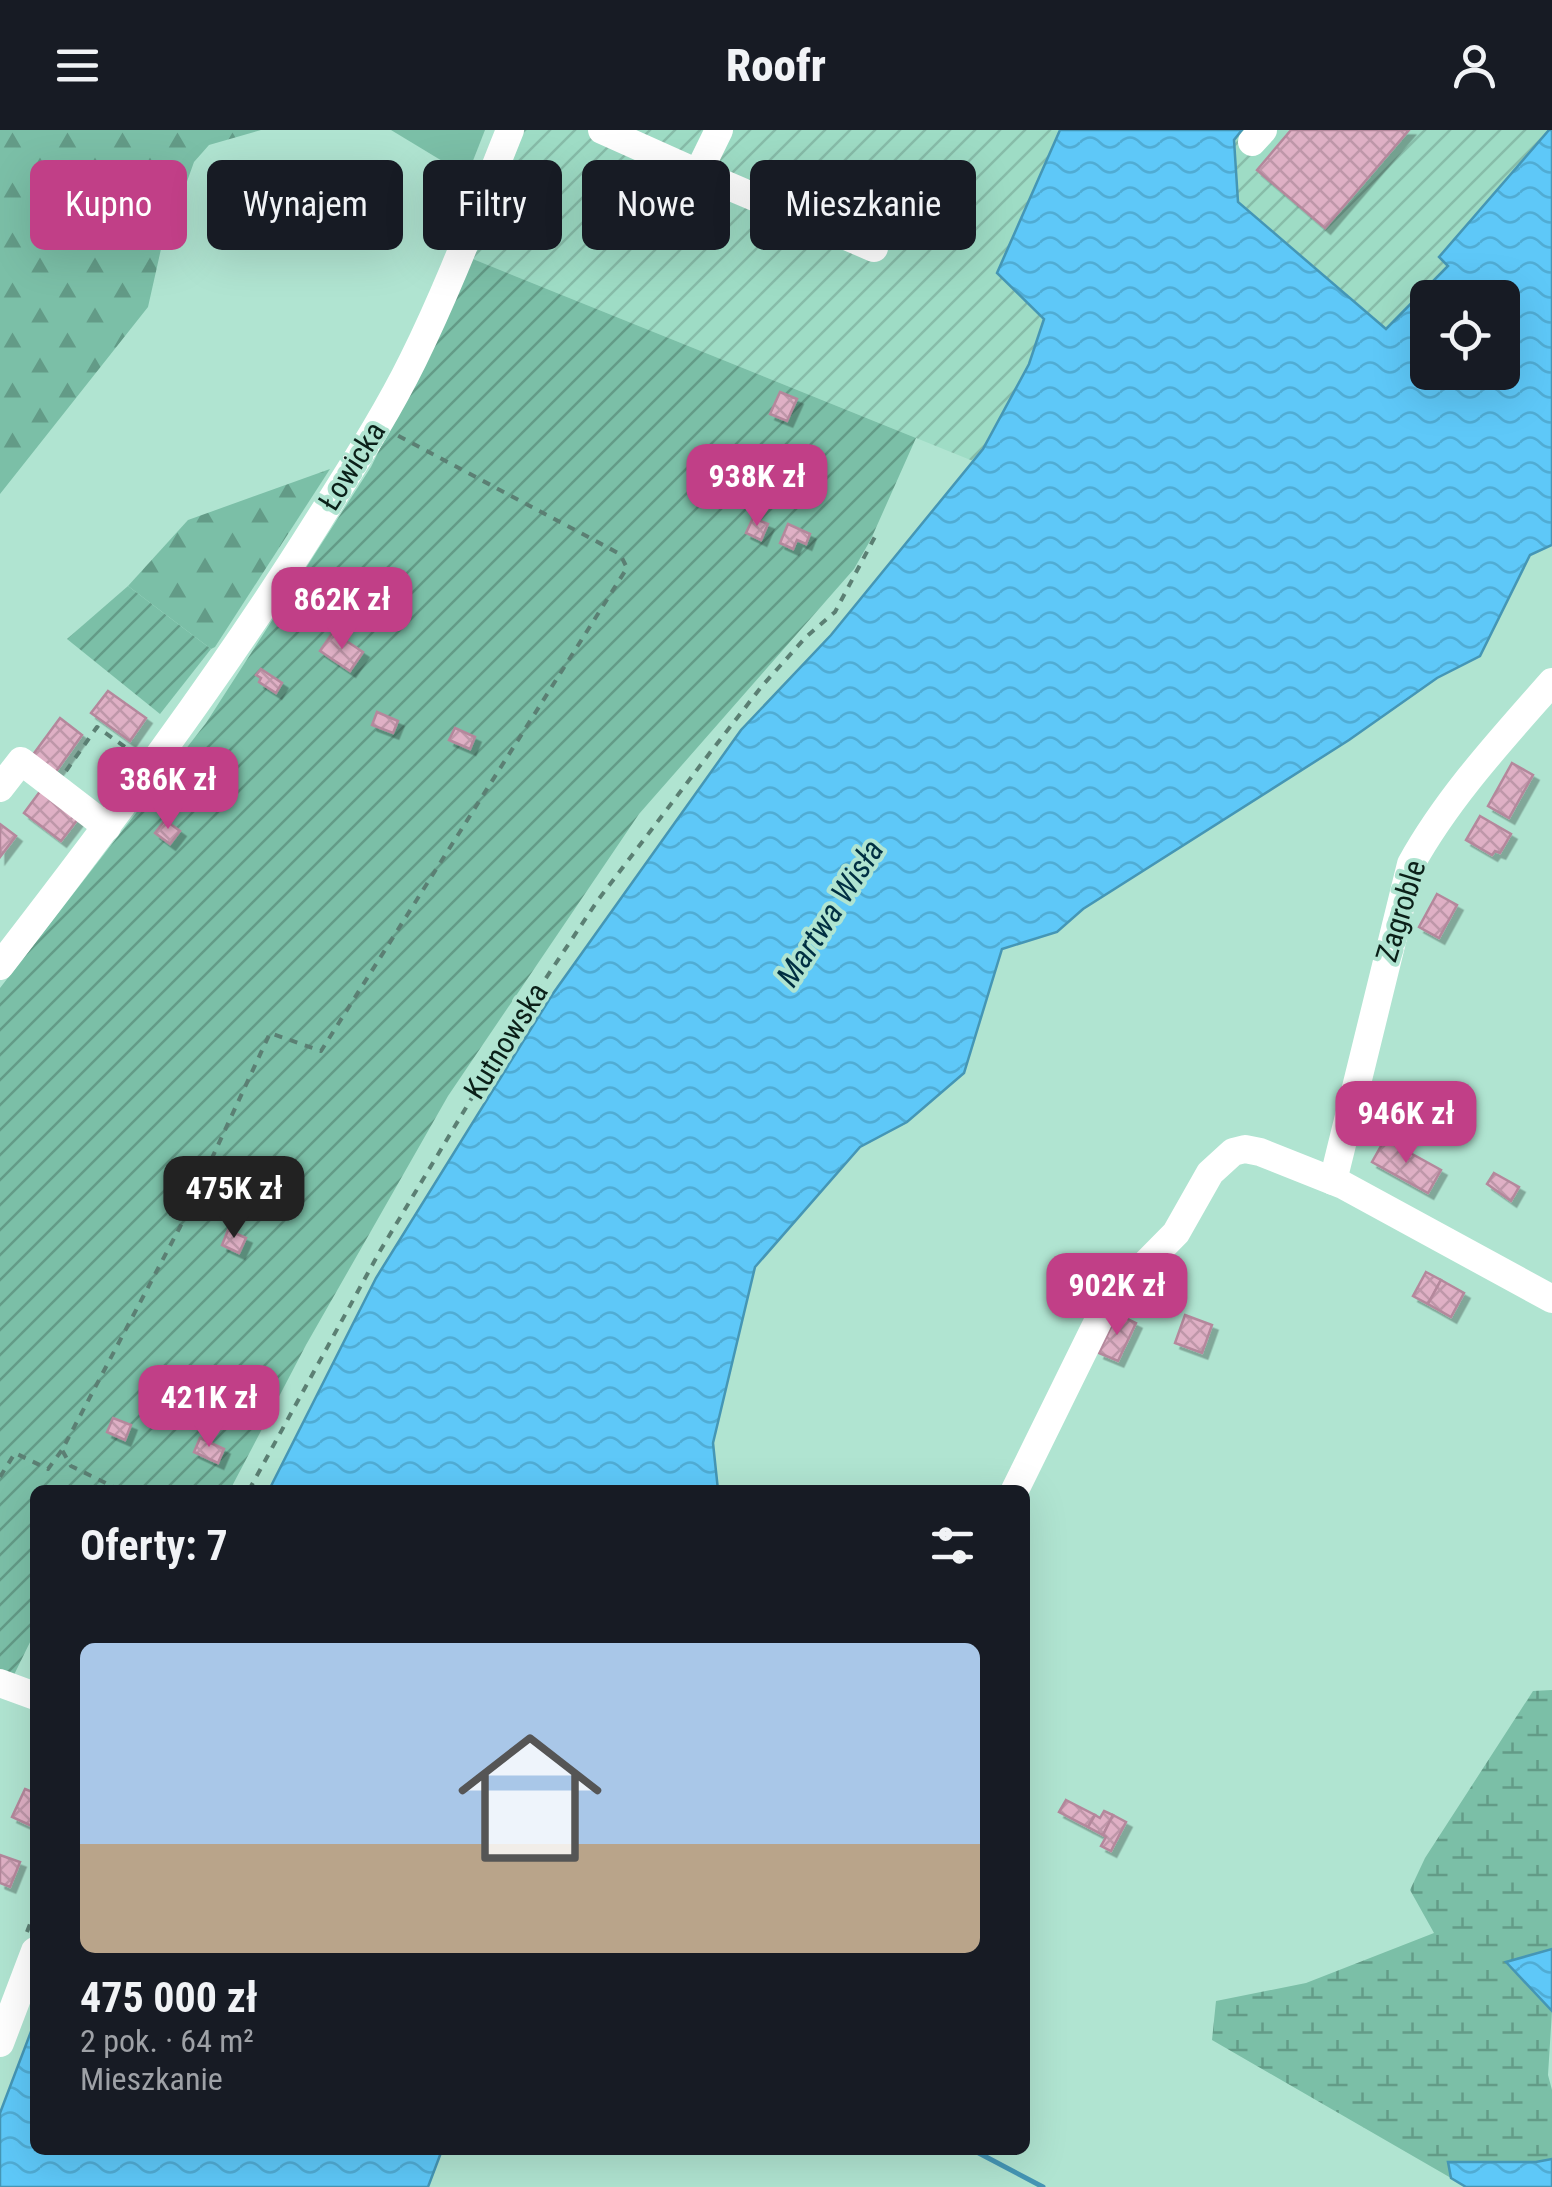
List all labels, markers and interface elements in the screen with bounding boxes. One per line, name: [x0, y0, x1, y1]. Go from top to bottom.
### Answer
icon: menu: [50, 38, 105, 93]
icon: person: [1447, 38, 1502, 93]
text: Roofr: [726, 39, 826, 92]
chip: Kupno: [30, 160, 187, 250]
chip: Wynajem: [207, 160, 403, 250]
chip: Filtry: [423, 160, 562, 250]
chip: Nowe: [582, 160, 730, 250]
chip: Mieszkanie: [750, 160, 976, 250]
map controls: [1410, 280, 1520, 390]
button: locate: [1410, 280, 1520, 390]
street label: Łowicka: [311, 415, 392, 516]
pin: 938K zł: [665, 444, 849, 529]
text: 938K zł: [708, 457, 806, 495]
pin: 862K zł: [250, 567, 434, 652]
text: 862K zł: [293, 580, 391, 618]
pin: 386K zł: [76, 747, 260, 832]
text: 386K zł: [119, 760, 217, 798]
water label: Martwa Wisła: [768, 832, 892, 994]
street label: Zagroble: [1369, 856, 1433, 966]
street label: Kutnowska: [456, 976, 555, 1105]
pin: 946K zł: [1314, 1081, 1498, 1166]
text: 946K zł: [1357, 1094, 1455, 1132]
pin: 475K zł: [142, 1156, 326, 1241]
text: 475K zł: [185, 1169, 283, 1207]
pin: 902K zł: [1025, 1253, 1209, 1338]
text: 902K zł: [1068, 1266, 1166, 1304]
pin: 421K zł: [117, 1365, 301, 1450]
text: 421K zł: [160, 1378, 258, 1416]
icon: filters: [925, 1518, 980, 1573]
text: Oferty: 7: [80, 1521, 228, 1570]
icon: home: [440, 1708, 620, 1888]
text: 475 000 zł: [80, 1973, 258, 2022]
text: 2 pok. · 64 m²: [80, 2022, 254, 2060]
text: Mieszkanie: [80, 2060, 223, 2098]

